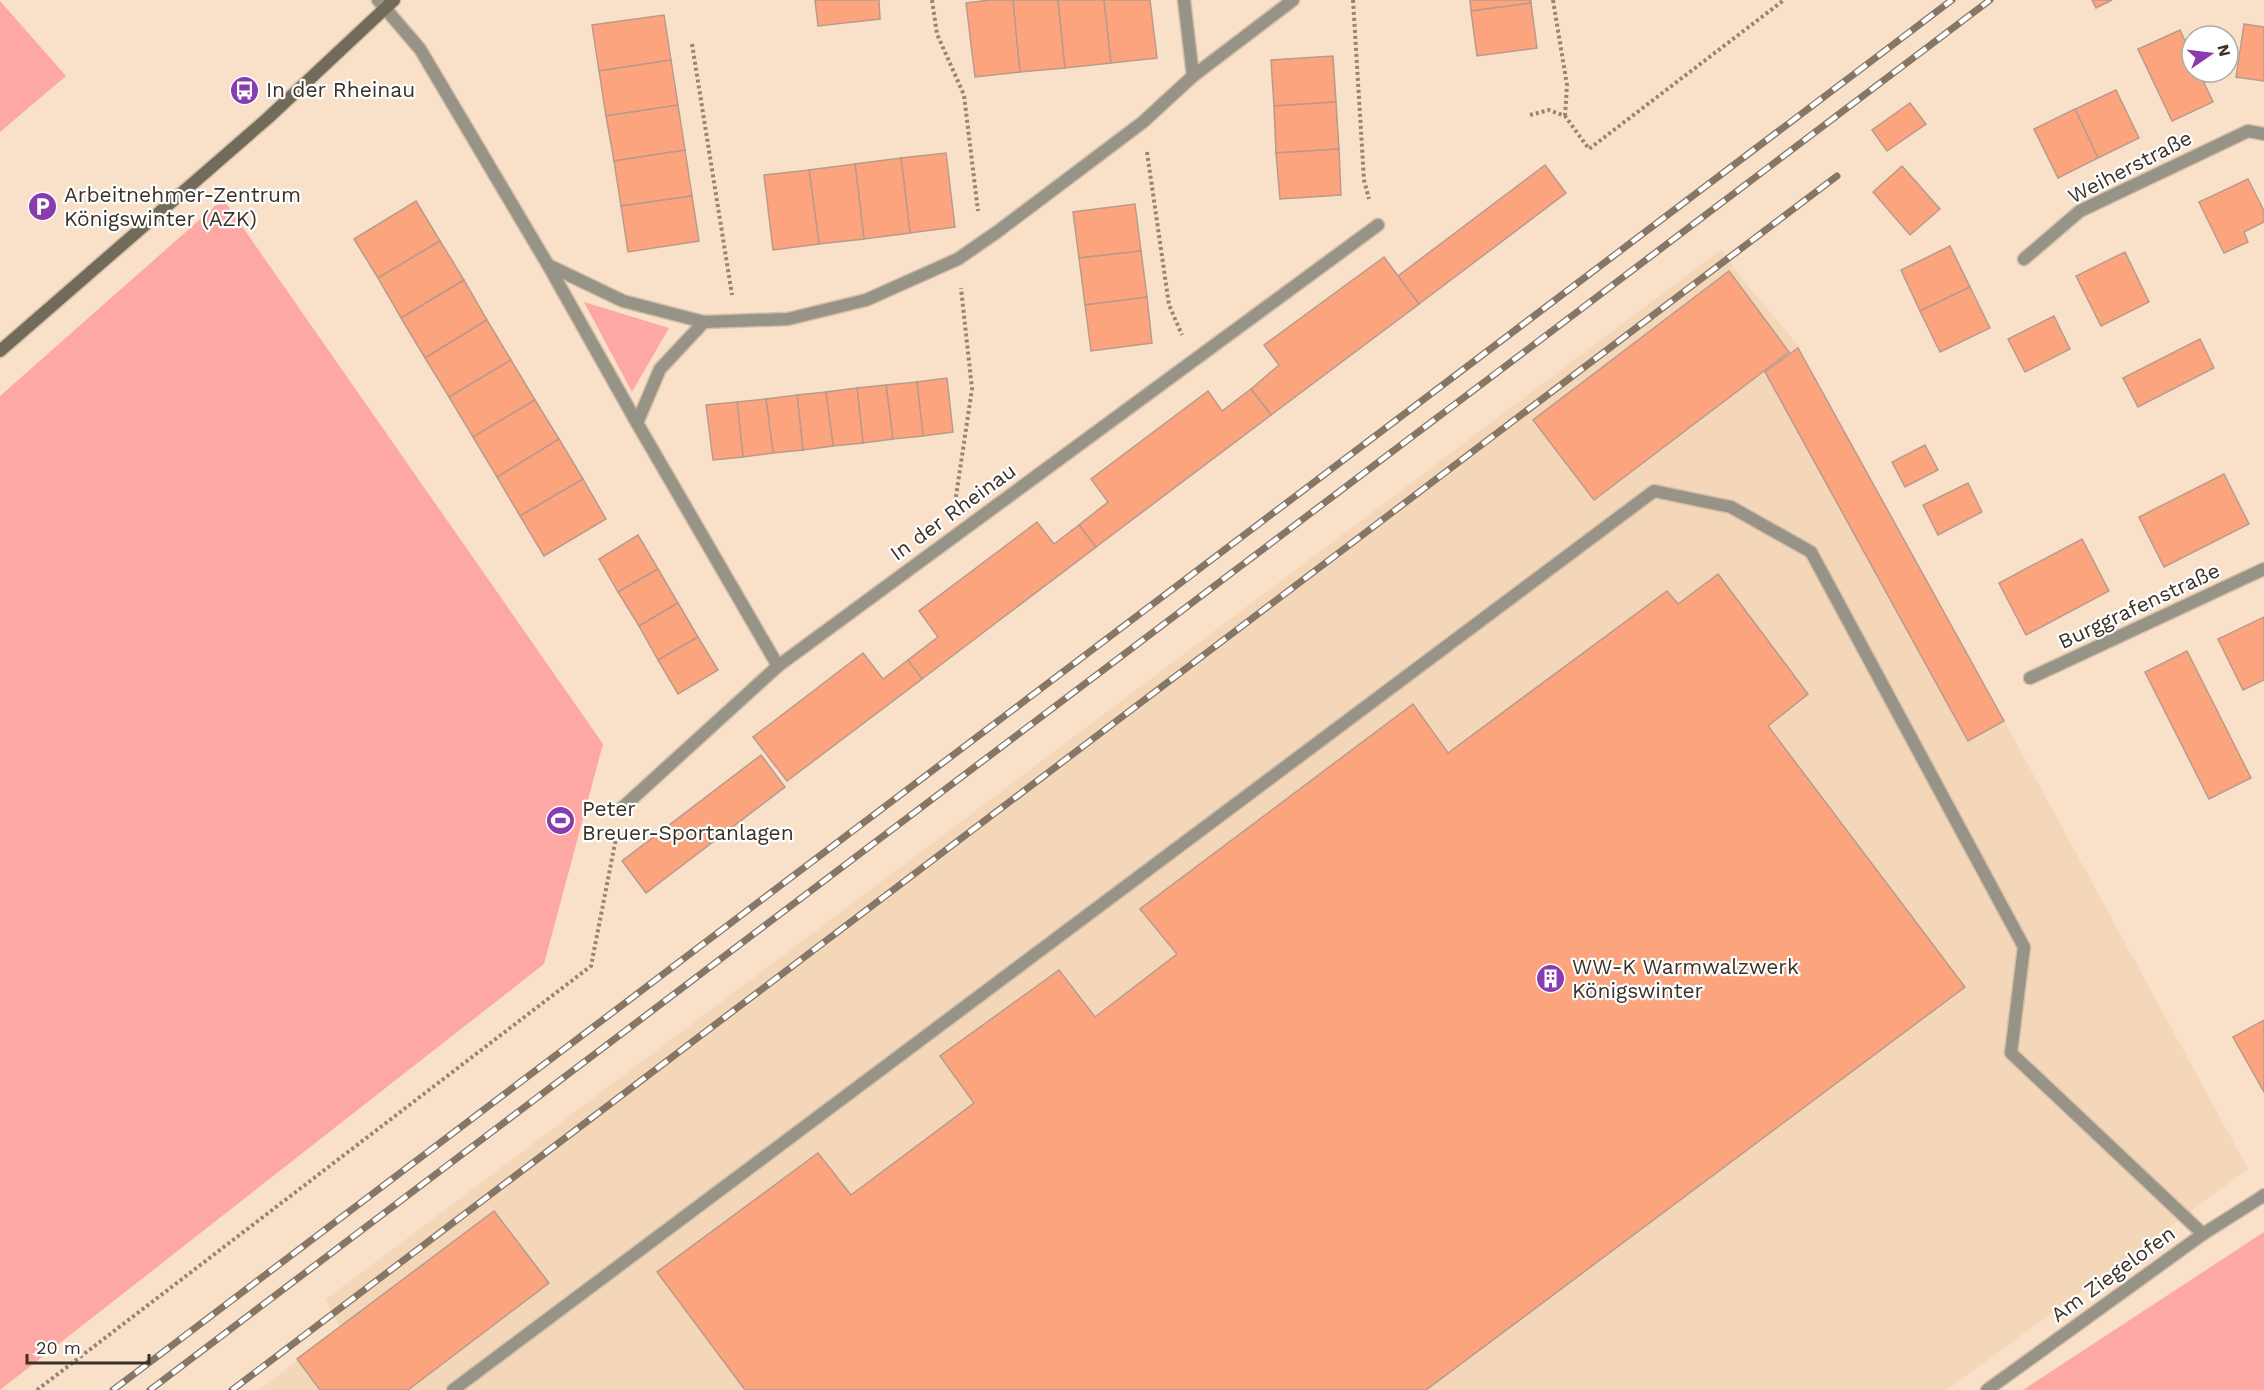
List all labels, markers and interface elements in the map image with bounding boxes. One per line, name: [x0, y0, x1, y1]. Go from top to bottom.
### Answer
north arrow: [2180, 24, 2240, 84]
text: N: [2213, 42, 2235, 59]
bus stop icon: In der Rheinau: [229, 74, 261, 106]
place label: In der Rheinau: [266, 77, 415, 102]
street label: Weiherstraße: [2064, 125, 2196, 208]
place label: Arbeitnehmer-Zentrum Königswinter (AZK): [64, 182, 301, 231]
parking icon: Arbeitnehmer-Zentrum Königswinter (AZK): [27, 191, 59, 223]
street label: In der Rheinau: [885, 458, 1020, 566]
street label: Burggrafenstraße: [2054, 557, 2224, 654]
place label: Peter Breuer-Sportanlagen: [582, 796, 794, 845]
sports icon: Peter Breuer-Sportanlagen: [545, 805, 577, 837]
place label: WW-K Warmwalzwerk Königswinter: [1572, 954, 1799, 1003]
building icon: WW-K Warmwalzwerk Königswinter: [1535, 963, 1567, 995]
street label: Am Ziegelofen: [2046, 1220, 2180, 1327]
scale bar: [27, 1327, 148, 1365]
text: 20 m: [36, 1337, 81, 1358]

